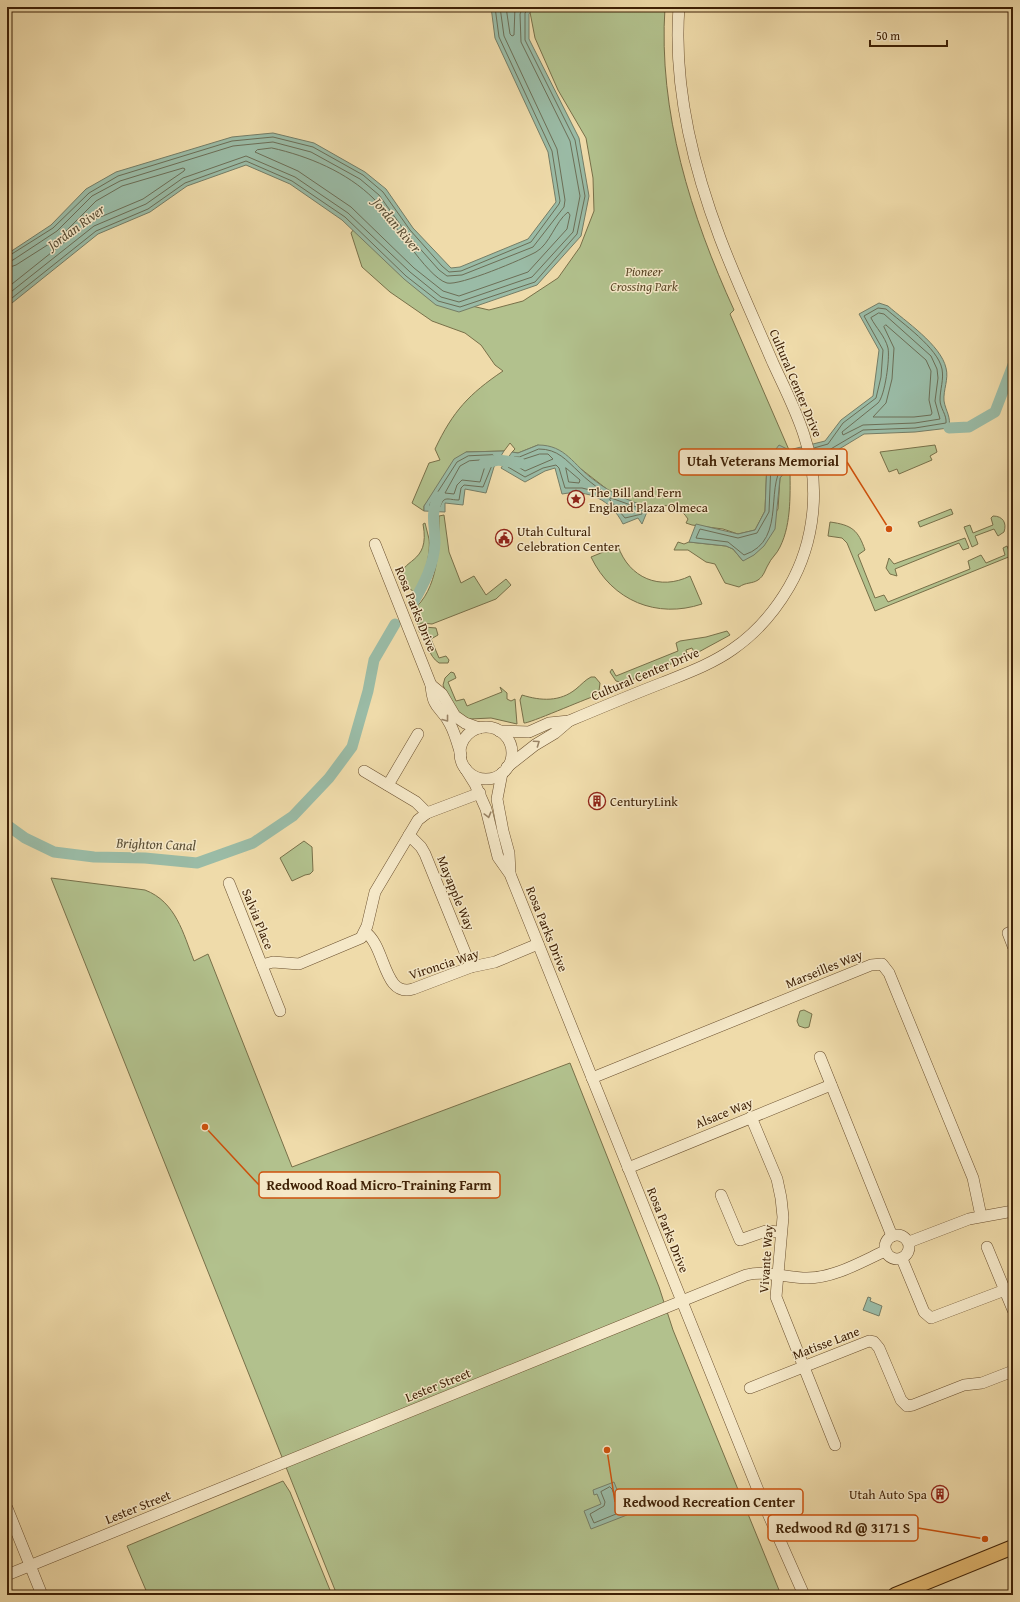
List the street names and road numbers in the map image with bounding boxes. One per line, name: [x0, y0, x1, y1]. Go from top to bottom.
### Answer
street label: Cultural Center Drive: [765, 326, 827, 440]
street label: Rosa Parks Drive: [390, 563, 442, 655]
street label: Cultural Center Drive: [588, 643, 702, 705]
street label: Mayapple Way: [432, 853, 480, 934]
street label: Rosa Parks Drive: [521, 883, 573, 975]
street label: Salvia Place: [237, 886, 279, 952]
street label: Vironcia Way: [406, 944, 482, 984]
street label: Marseilles Way: [783, 945, 866, 993]
street label: Alsace Way: [692, 1093, 756, 1133]
street label: Rosa Parks Drive: [642, 1184, 694, 1276]
street label: Vivante Way: [754, 1224, 778, 1294]
street label: Matisse Lane: [790, 1322, 862, 1364]
street label: Lester Street: [402, 1363, 474, 1407]
street label: Lester Street: [102, 1485, 174, 1529]

